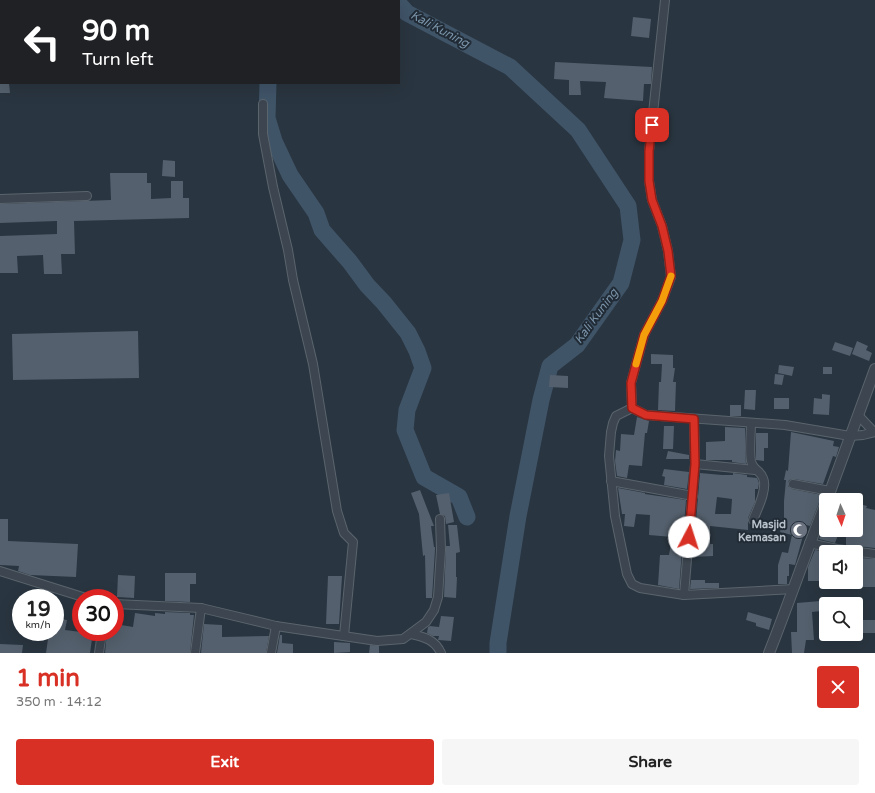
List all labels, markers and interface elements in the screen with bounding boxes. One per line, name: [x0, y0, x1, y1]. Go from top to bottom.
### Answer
water label: Kali Kuning: [408, 8, 473, 51]
text: 90 m: [82, 14, 150, 48]
icon: left: [16, 16, 68, 68]
text: Turn left: [82, 48, 154, 70]
pin: [635, 108, 669, 142]
icon: arrive: [641, 114, 663, 136]
water label: Kali Kuning: [571, 285, 621, 346]
north arrow: [819, 493, 863, 537]
map controls: [819, 493, 863, 641]
position arrow: [668, 516, 710, 558]
place label: Masjid Kemasan: [738, 518, 786, 544]
mosque icon: Masjid Kemasan: [789, 520, 809, 540]
button: sound: [819, 545, 863, 589]
speed limit sign: 30: [72, 589, 124, 641]
button: search: [819, 597, 863, 641]
text: 19: [25, 598, 51, 622]
text: km/h: [25, 619, 51, 631]
text: 1 min: [16, 664, 80, 693]
button: close: [817, 666, 859, 708]
text: 350 m · 14:12: [16, 694, 102, 710]
button: Exit: [16, 739, 434, 785]
button: Share: [442, 739, 859, 785]

